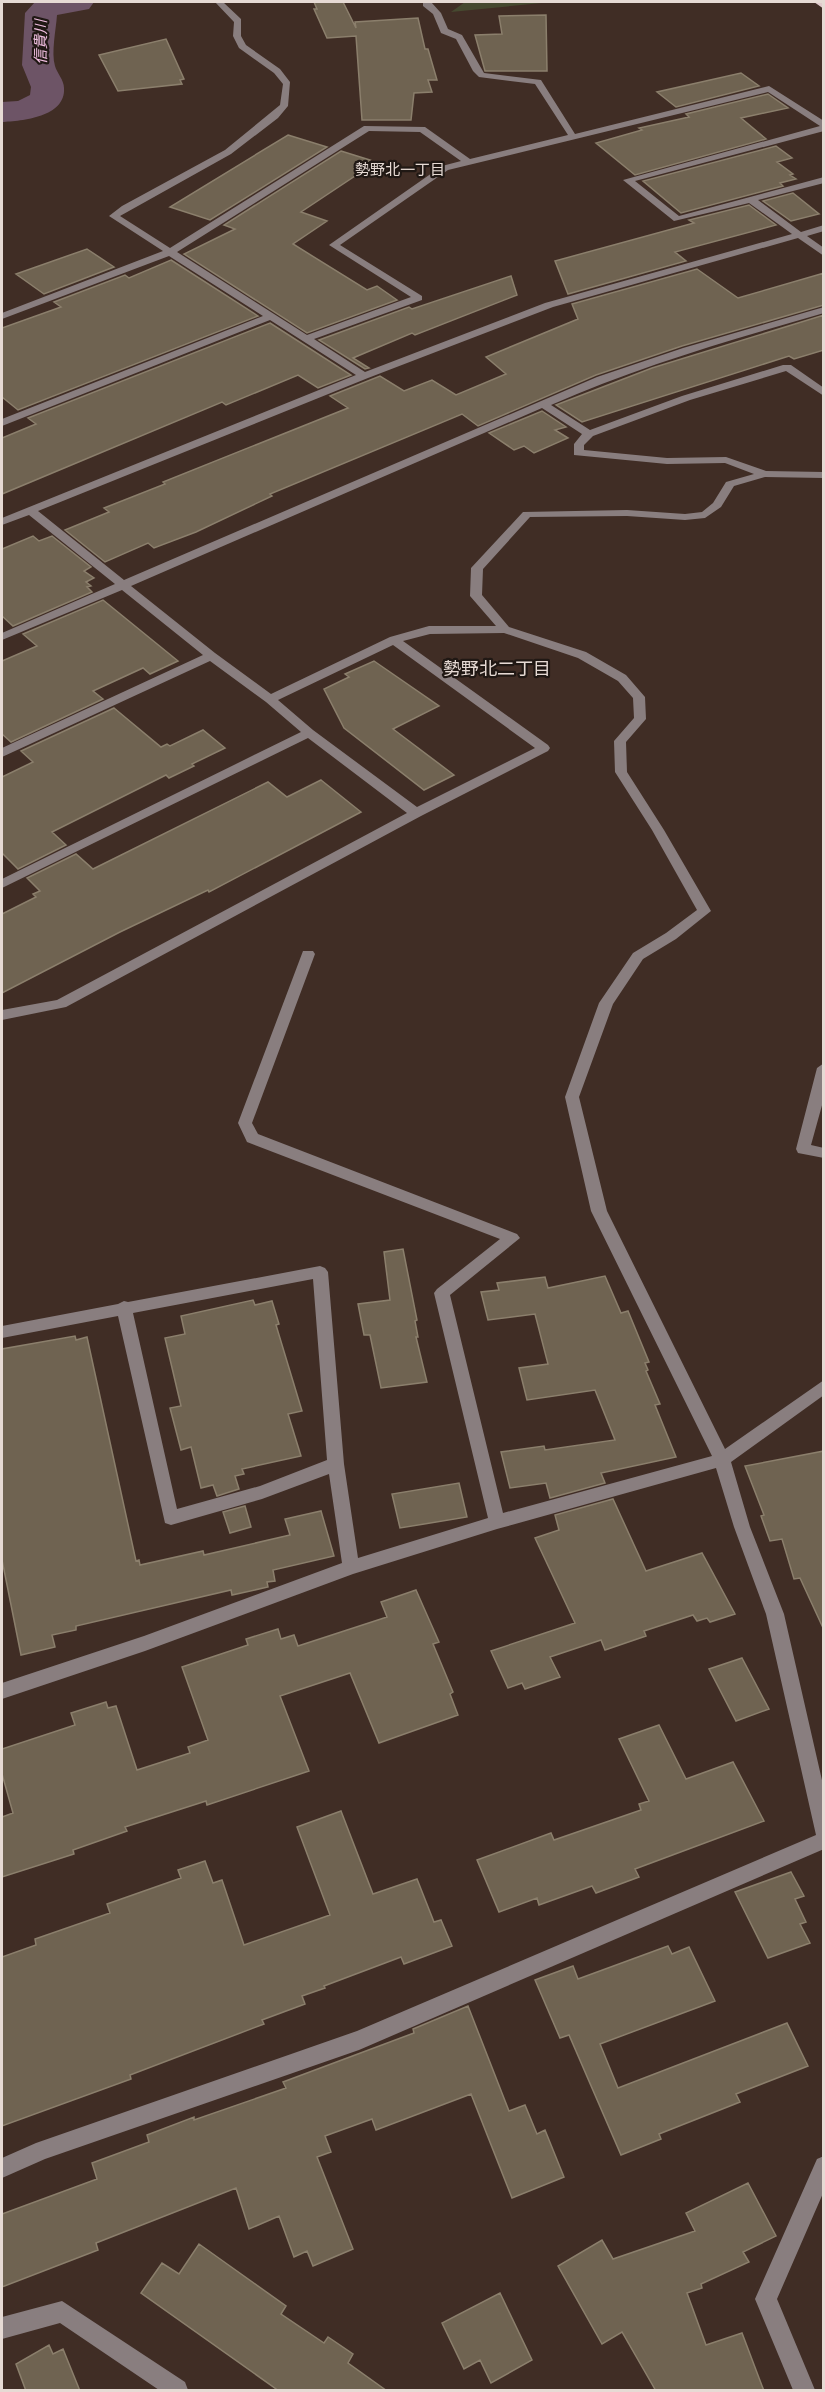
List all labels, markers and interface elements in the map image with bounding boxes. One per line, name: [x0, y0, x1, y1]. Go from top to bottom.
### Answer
water label: 信貴川: [31, 18, 49, 65]
district label: 勢野北一丁目: [355, 160, 445, 178]
district label: 勢野北二丁目: [443, 657, 551, 679]

